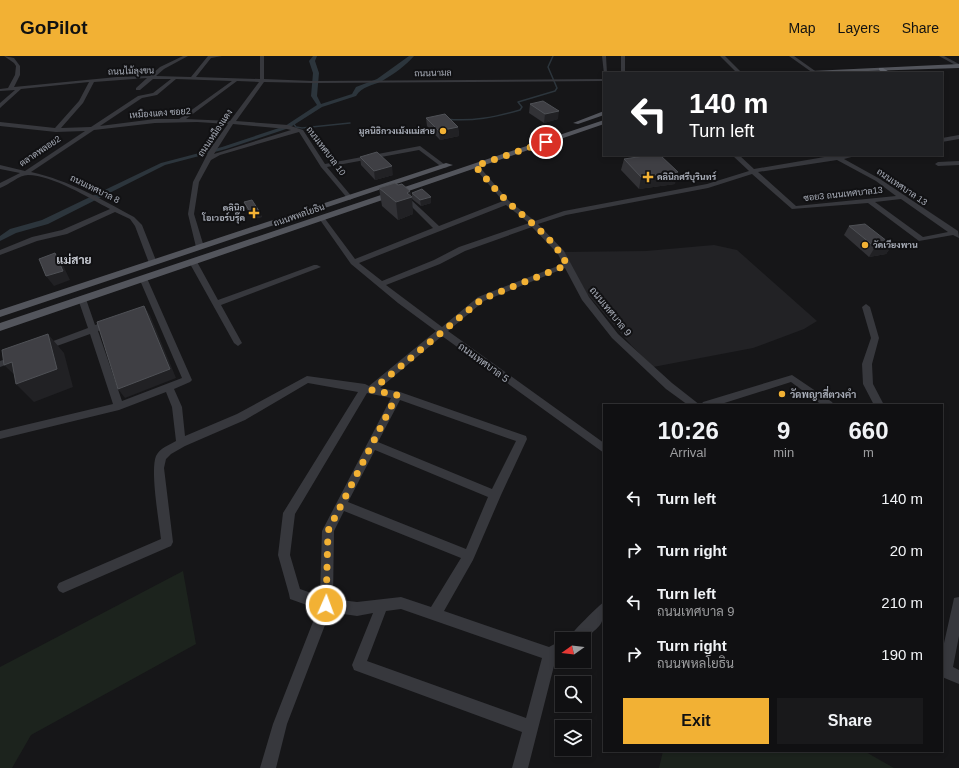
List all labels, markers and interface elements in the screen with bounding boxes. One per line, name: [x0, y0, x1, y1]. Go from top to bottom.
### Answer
text: GoPilot: [20, 17, 88, 38]
text: Map: [788, 20, 816, 36]
text: Layers: [838, 20, 880, 36]
text: Share: [902, 20, 939, 36]
street label: ถนนไม้ลุงขน: [108, 65, 155, 78]
street label: ถนนนามล: [414, 68, 452, 78]
icon: left: [623, 88, 675, 140]
text: 140 m: [689, 88, 768, 119]
street label: เหมืองแดง ซอย2: [129, 105, 191, 120]
street label: ถนนเหมืองแดง: [195, 107, 234, 158]
text: Turn left: [689, 121, 754, 141]
street label: ถนนเทศบาล 10: [304, 125, 348, 177]
pin: [529, 125, 563, 159]
place label: มูลนิธิกวงเม้งแม่สาย: [359, 126, 435, 137]
marker: มูลนิธิกวงเม้งแม่สาย: [438, 126, 448, 136]
icon: arrive: [535, 131, 557, 153]
street label: ตลาดพลอย2: [18, 134, 62, 168]
street label: ถนนเทศบาล 13: [875, 166, 929, 208]
marker: คลินิกศรีบุรินทร์: [642, 171, 654, 183]
place label: คลินิกศรีบุรินทร์: [657, 171, 717, 183]
street label: ถนนเทศบาล 8: [69, 173, 121, 205]
street label: ซอย3 ถนนเทศบาล13: [803, 185, 883, 203]
street label: ถนนพหลโยธิน: [272, 202, 326, 228]
place label: คลินิก โอเวอร์บรุ๊ค: [201, 203, 245, 224]
marker: คลินิก โอเวอร์บรุ๊ค: [248, 207, 260, 219]
place label: วัดเวียงพาน: [873, 239, 918, 250]
marker: วัดเวียงพาน: [860, 240, 870, 250]
district label: แม่สาย: [56, 253, 92, 267]
street label: ถนนเทศบาล 9: [588, 285, 634, 338]
street label: ถนนเทศบาล 5: [456, 340, 511, 385]
place label: วัดพญาสี่ตวงคำ: [790, 386, 856, 401]
marker: วัดพญาสี่ตวงคำ: [777, 389, 787, 399]
text: 10:26: [657, 417, 719, 444]
text: 9: [777, 417, 790, 444]
text: 660: [849, 417, 889, 444]
text: Arrival: [670, 445, 707, 460]
text: min: [773, 445, 794, 460]
text: m: [863, 445, 874, 460]
icon: left: [623, 487, 645, 509]
text: Turn left: [657, 490, 716, 507]
text: 140 m: [881, 490, 923, 507]
icon: right: [623, 539, 645, 561]
text: Turn right: [657, 542, 727, 559]
text: 20 m: [890, 542, 923, 559]
position arrow: [305, 584, 347, 626]
text: Turn left: [657, 585, 716, 602]
icon: left: [623, 591, 645, 613]
text: 210 m: [881, 594, 923, 611]
text: ถนนเทศบาล 9: [657, 604, 735, 619]
north arrow: [555, 632, 591, 668]
map controls: [555, 632, 591, 756]
text: Turn right: [657, 637, 727, 654]
icon: right: [623, 643, 645, 665]
text: 190 m: [881, 646, 923, 663]
text: ถนนพหลโยธิน: [657, 656, 734, 671]
button: search: [555, 676, 591, 712]
button: Exit: [623, 698, 769, 744]
button: Share: [777, 698, 923, 744]
button: layers: [555, 720, 591, 756]

